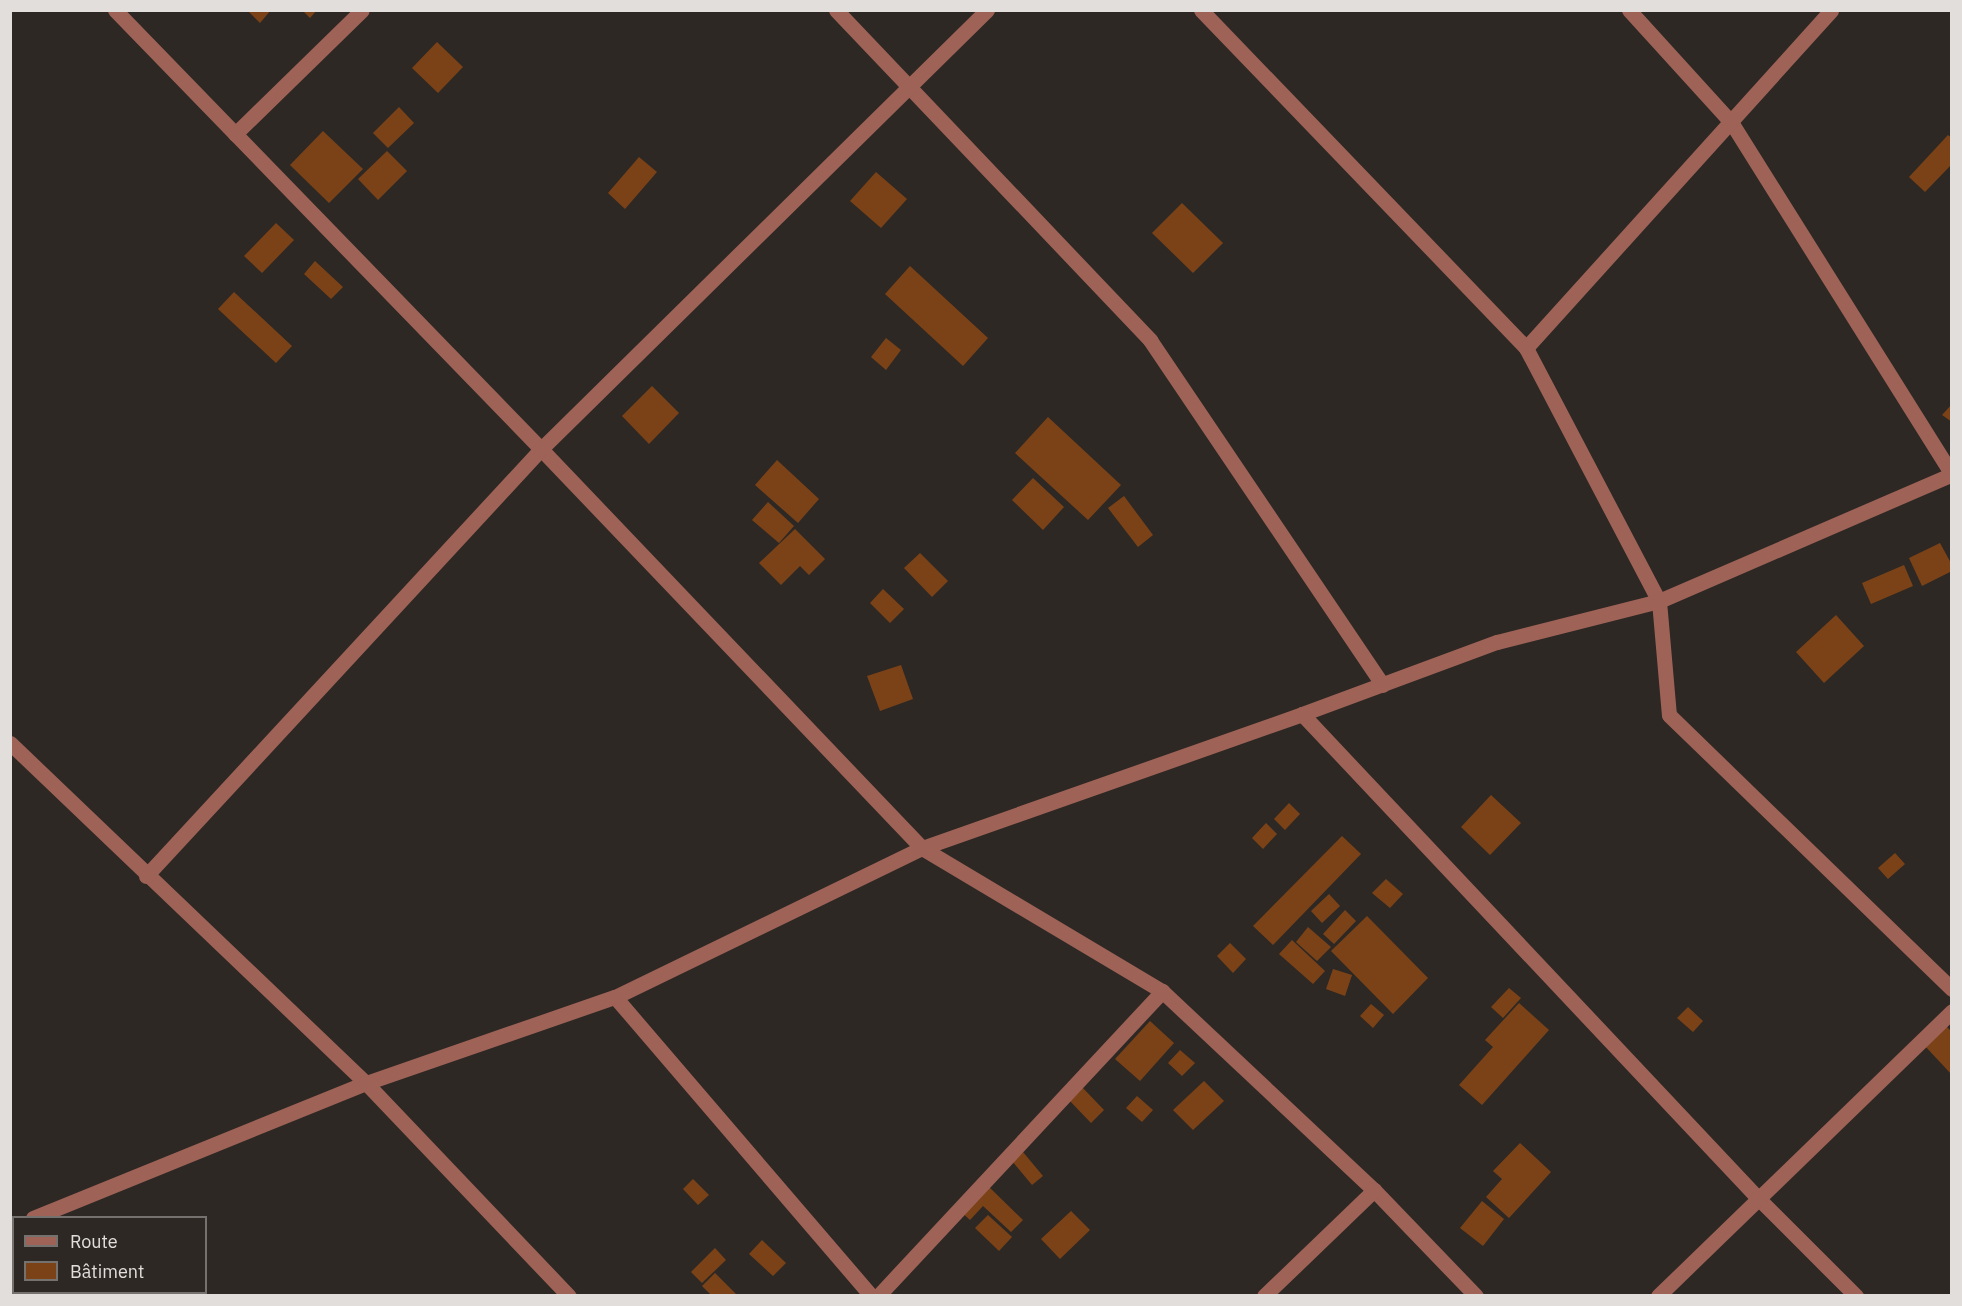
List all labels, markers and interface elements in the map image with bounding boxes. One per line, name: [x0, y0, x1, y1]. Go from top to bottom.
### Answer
legend: [12, 1216, 207, 1294]
text: Route: [70, 1230, 118, 1253]
text: Bâtiment: [70, 1260, 144, 1283]

